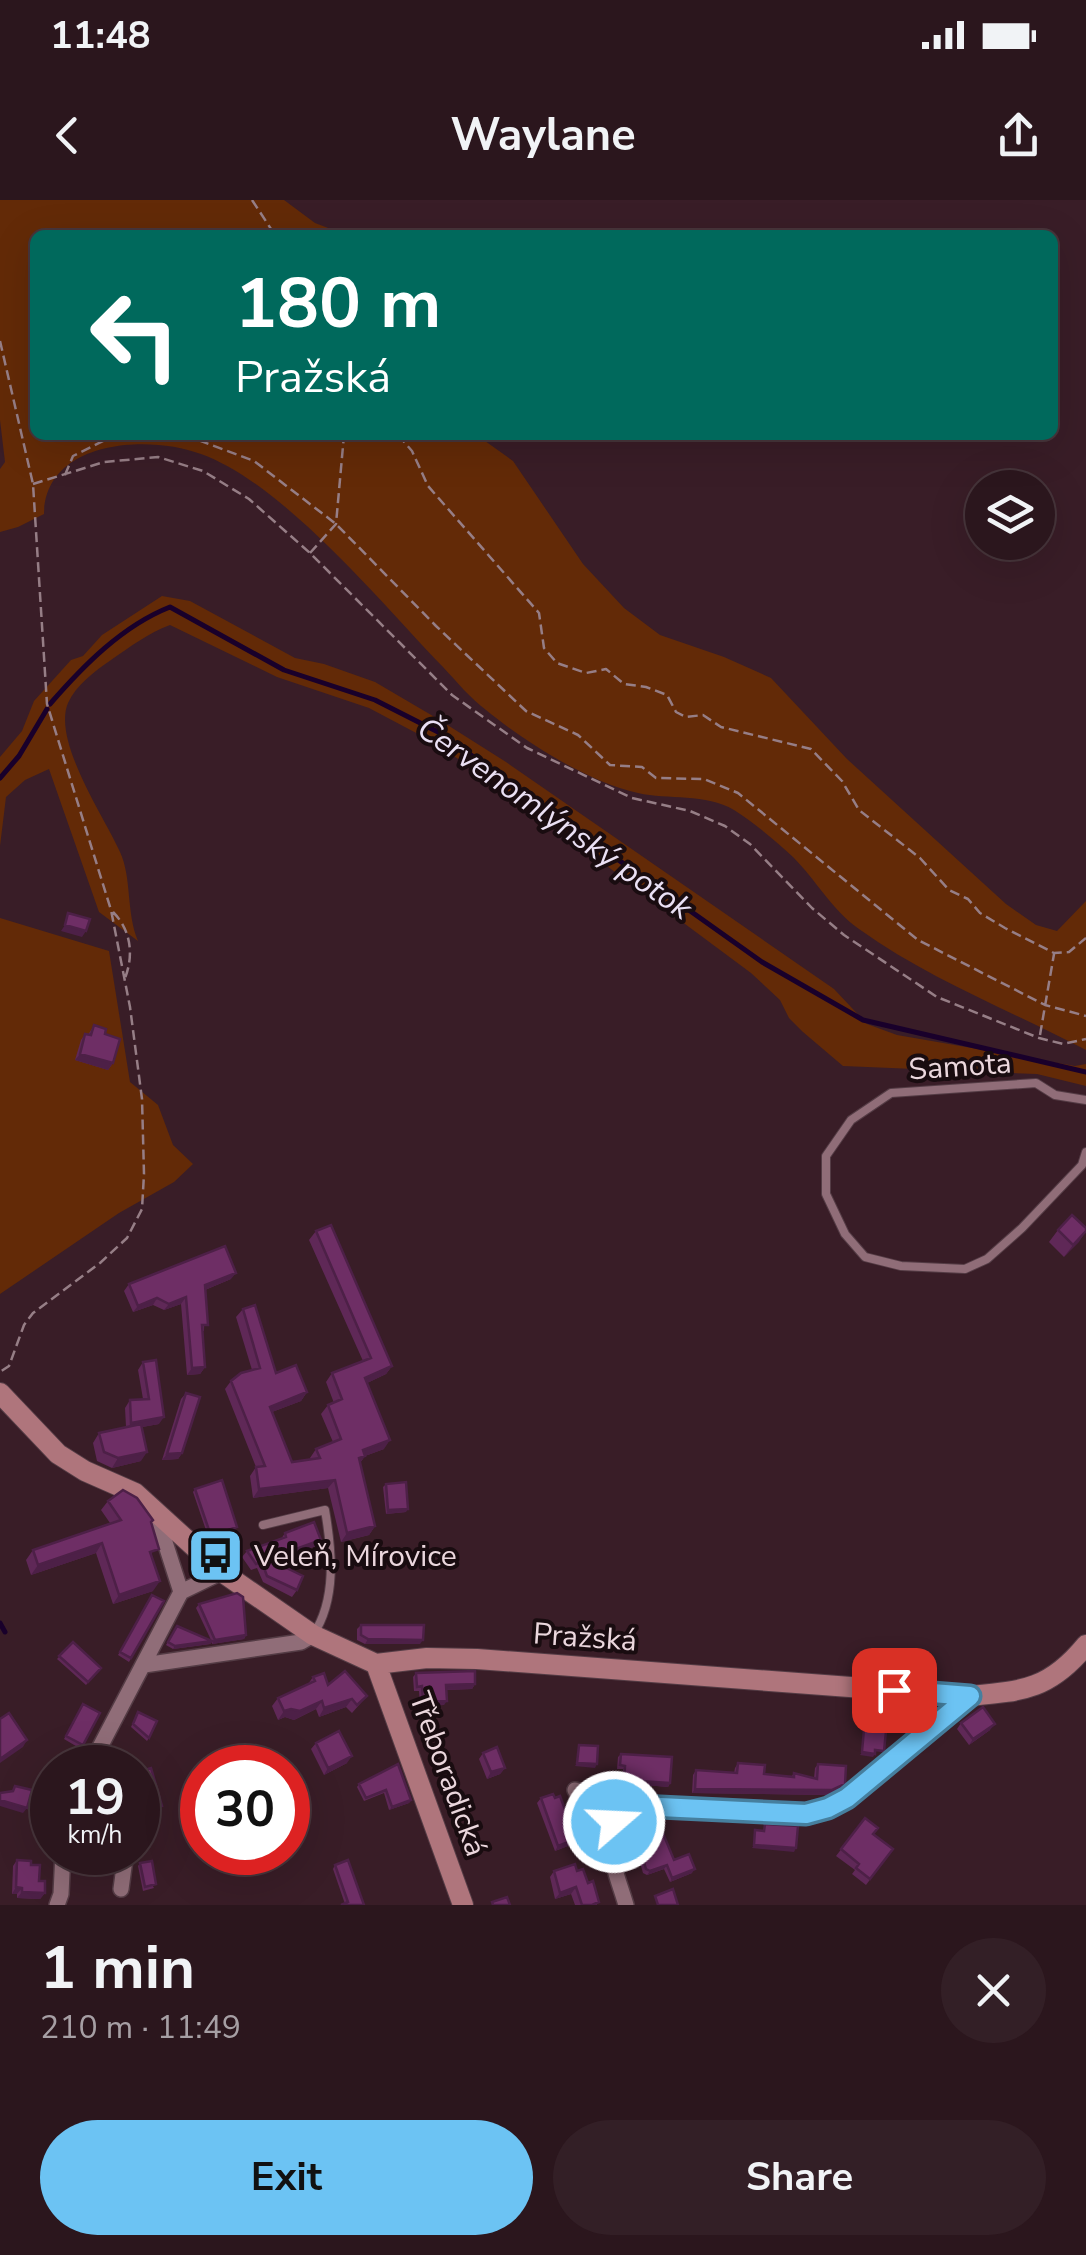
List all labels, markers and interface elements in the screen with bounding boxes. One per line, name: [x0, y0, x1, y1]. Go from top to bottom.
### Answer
text: 11:48: [50, 10, 151, 61]
text: Waylane: [450, 105, 636, 166]
icon: back: [40, 108, 95, 163]
icon: share: [991, 108, 1046, 163]
text: 180 m: [235, 256, 441, 352]
icon: left: [70, 270, 200, 400]
text: Pražská: [235, 347, 391, 408]
map controls: [965, 470, 1055, 560]
button: layers: [965, 470, 1055, 560]
water label: Červenomlýnský potok: [408, 707, 702, 930]
street label: Samota: [907, 1042, 1013, 1091]
bus stop icon: Veleň, Mírovice: [185, 1526, 245, 1586]
place label: Veleň, Mírovice: [253, 1536, 457, 1577]
street label: Pražská: [532, 1613, 638, 1662]
pin: [852, 1648, 937, 1733]
icon: arrive: [867, 1663, 922, 1718]
street label: Třeboradická: [399, 1686, 496, 1862]
speed limit sign: 30: [180, 1745, 310, 1875]
text: 19: [65, 1763, 125, 1832]
position arrow: [562, 1770, 666, 1874]
text: km/h: [67, 1818, 123, 1852]
text: 1 min: [40, 1927, 195, 2009]
button: close: [941, 1938, 1046, 2043]
text: 210 m · 11:49: [40, 2006, 241, 2049]
button: Exit: [40, 2120, 533, 2235]
button: Share: [553, 2120, 1046, 2235]

